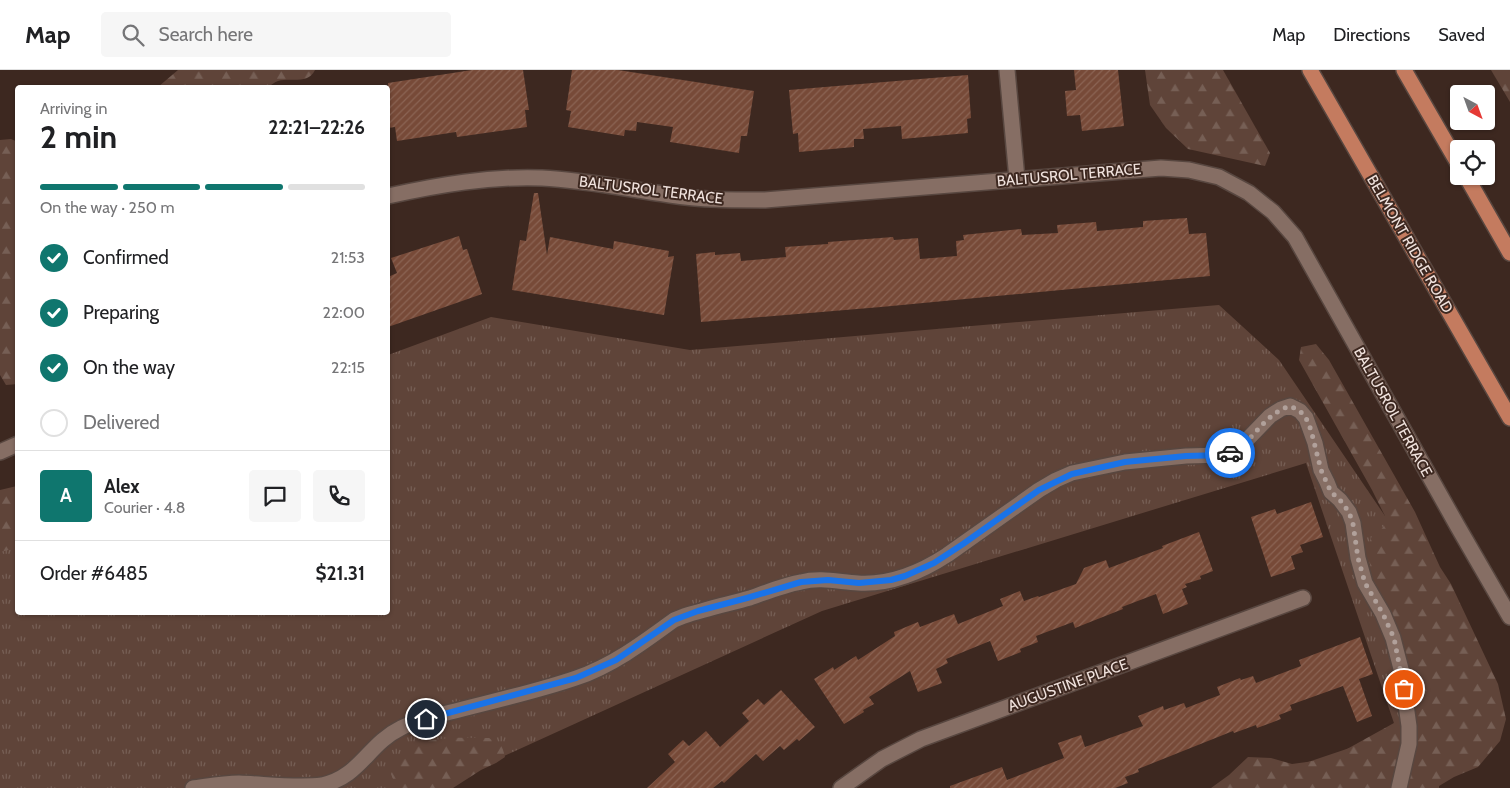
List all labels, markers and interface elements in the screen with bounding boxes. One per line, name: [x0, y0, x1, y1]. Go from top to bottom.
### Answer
search box: [101, 12, 451, 57]
text: Map: [25, 20, 71, 49]
icon: search: [119, 21, 147, 49]
text: Search here: [159, 23, 253, 46]
text: Map: [1272, 24, 1305, 46]
text: Directions: [1333, 24, 1410, 46]
text: Saved: [1438, 24, 1485, 46]
north arrow: [1450, 85, 1495, 130]
map controls: [1450, 85, 1495, 185]
text: Arriving in: [40, 99, 107, 118]
text: 22:21–22:26: [268, 116, 365, 139]
text: 2 min: [40, 117, 117, 156]
button: locate: [1450, 140, 1495, 185]
street label: BALTUSROL TERRACE: [996, 160, 1142, 190]
street label: BALTUSROL TERRACE: [578, 172, 724, 208]
street label: BELMONT RIDGE ROAD: [1363, 172, 1457, 316]
text: On the way · 250 m: [40, 198, 174, 217]
icon: check: [40, 244, 68, 272]
text: Confirmed: [83, 246, 169, 269]
text: 21:53: [331, 248, 365, 267]
icon: check: [40, 299, 68, 327]
text: Preparing: [83, 301, 159, 324]
text: 22:00: [323, 303, 365, 322]
street label: BALTUSROL TERRACE: [1350, 344, 1436, 480]
icon: check: [40, 354, 68, 382]
text: On the way: [83, 356, 175, 379]
text: 22:15: [331, 358, 365, 377]
text: Delivered: [83, 411, 160, 434]
courier: [1205, 428, 1255, 478]
icon: car: [1216, 439, 1244, 467]
button: chat: [249, 470, 301, 522]
button: phone: [313, 470, 365, 522]
text: Alex: [104, 475, 140, 498]
text: A: [60, 484, 72, 507]
text: Courier · 4.8: [104, 498, 186, 517]
text: Order #6485: [40, 562, 148, 585]
text: $21.31: [315, 562, 365, 585]
street label: AUGUSTINE PLACE: [1006, 655, 1130, 715]
pin: [1383, 668, 1425, 710]
icon: bag: [1390, 675, 1418, 703]
pin: [405, 698, 447, 740]
icon: home: [412, 705, 440, 733]

